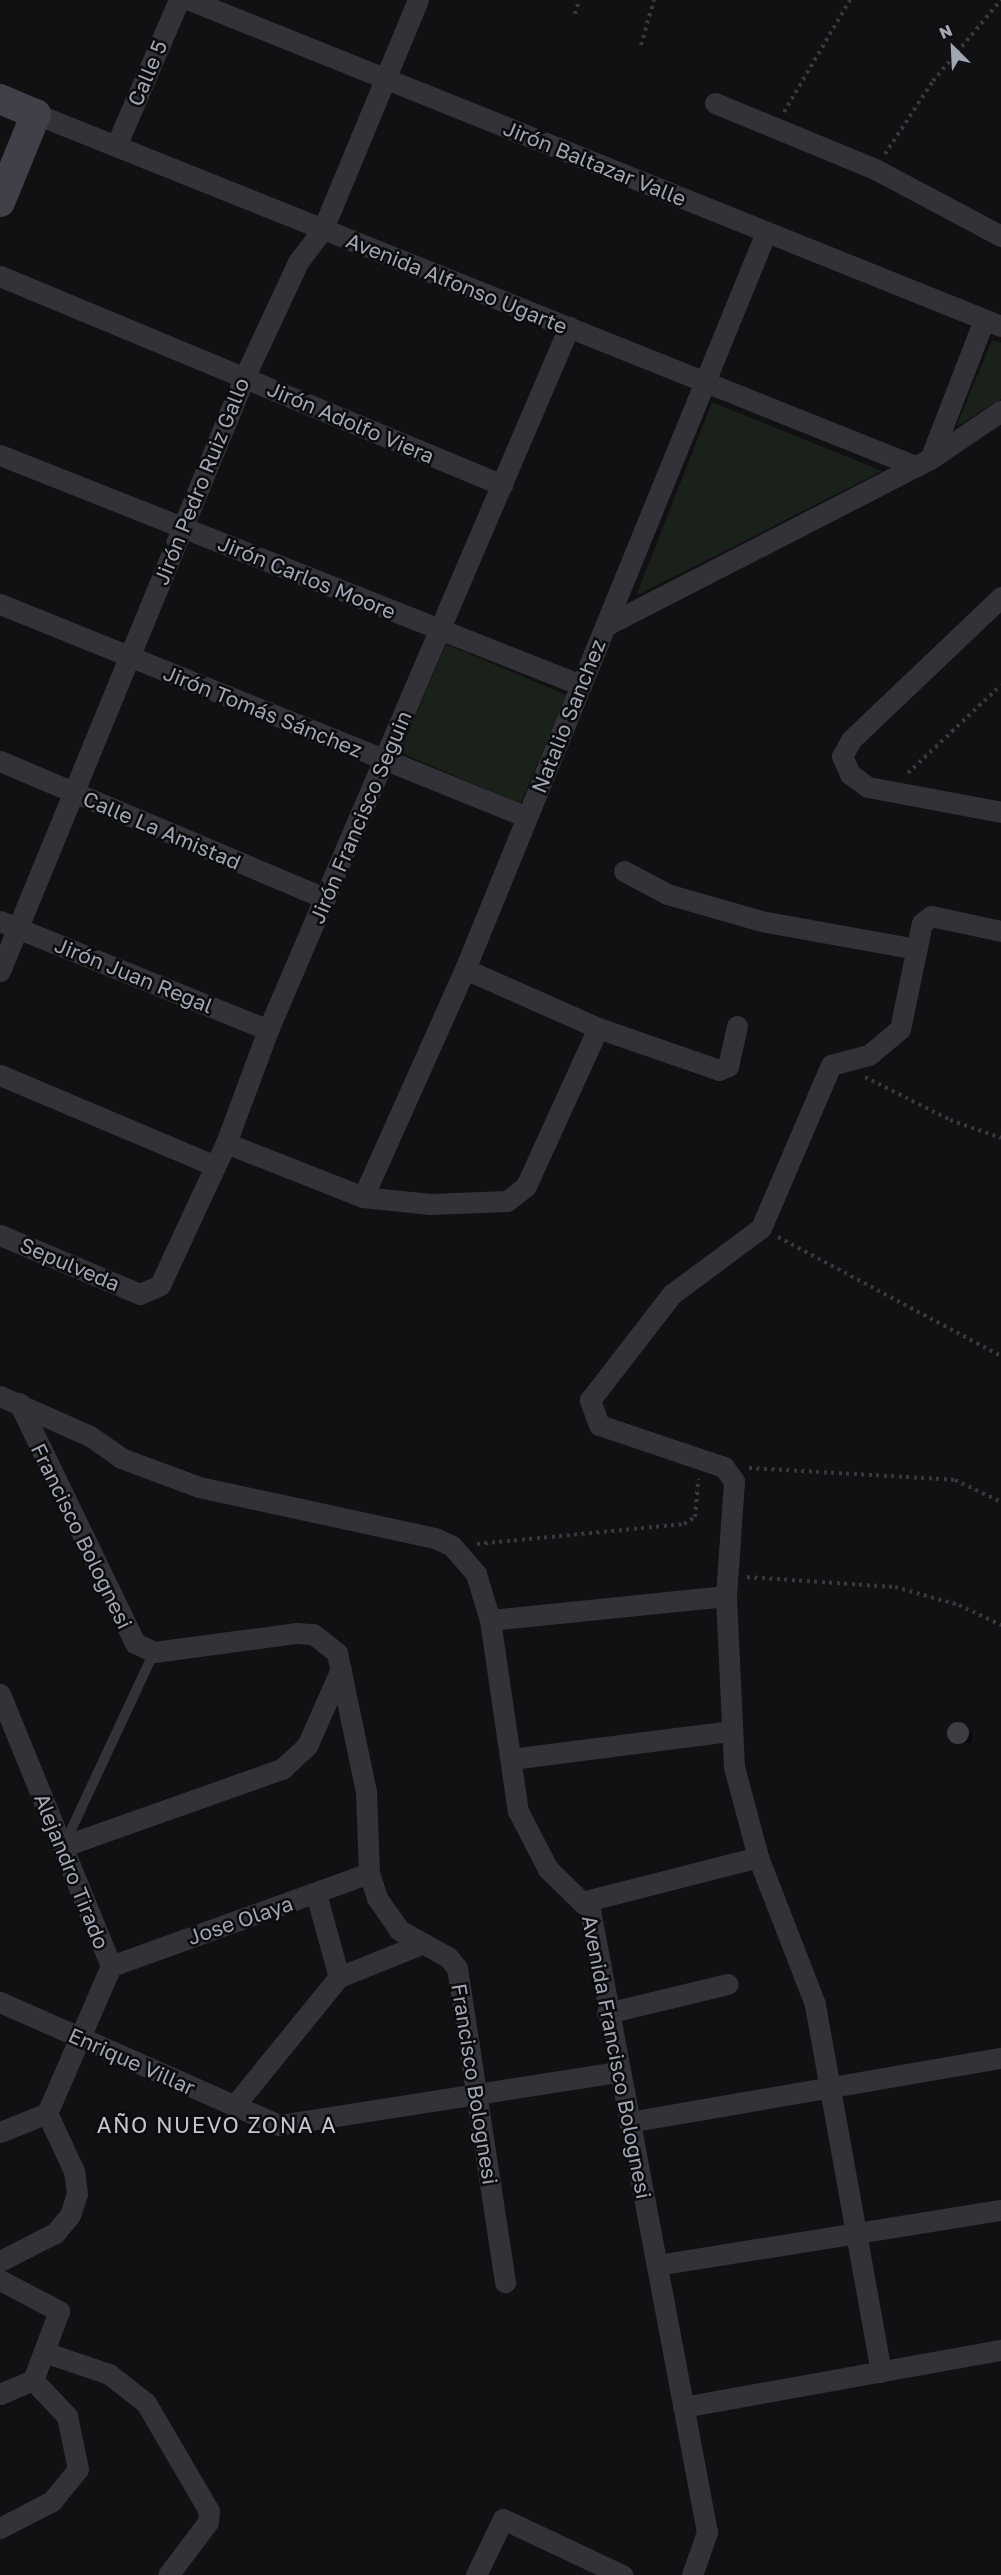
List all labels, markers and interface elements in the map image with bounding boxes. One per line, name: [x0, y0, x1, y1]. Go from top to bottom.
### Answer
north arrow: [923, 18, 983, 78]
text: N: [936, 20, 955, 43]
street label: Calle 5: [122, 36, 172, 110]
street label: Jirón Baltazar Valle: [500, 115, 690, 211]
street label: Avenida Alfonso Ugarte: [343, 227, 571, 339]
street label: Jirón Pedro Ruiz Gallo: [148, 374, 254, 588]
street label: Jirón Adolfo Viera: [264, 375, 438, 469]
street label: Jirón Carlos Moore: [215, 530, 399, 624]
street label: Natalio Sanchez: [526, 635, 610, 797]
street label: Jirón Tomás Sánchez: [160, 660, 366, 762]
street label: Jirón Francisco Seguin: [304, 707, 416, 927]
street label: Calle La Amistad: [79, 785, 245, 875]
street label: Jirón Juan Regal: [51, 932, 217, 1018]
street label: Sepulveda: [16, 1232, 124, 1296]
street label: Francisco Bolognesi: [26, 1439, 138, 1633]
street label: Alejandro Tirado: [29, 1790, 115, 1952]
street label: Jose Olaya: [184, 1890, 296, 1950]
street label: Avenida Francisco Bolognesi: [577, 1913, 657, 2201]
street label: Francisco Bolognesi: [447, 1982, 503, 2186]
street label: Enrique Villar: [65, 2022, 199, 2100]
district label: AÑO NUEVO ZONA A: [97, 2112, 337, 2138]

